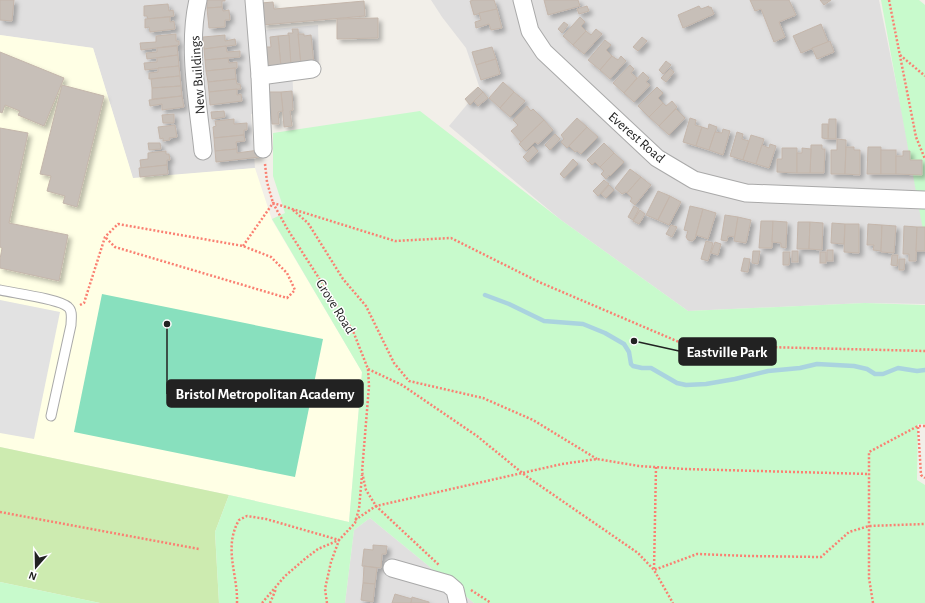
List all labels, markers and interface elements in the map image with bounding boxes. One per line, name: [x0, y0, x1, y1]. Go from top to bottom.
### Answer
street label: New Buildings: [188, 35, 208, 115]
street label: Everest Road: [606, 110, 667, 166]
street label: Grove Road: [313, 277, 357, 336]
callout: Eastville Park: [679, 338, 776, 365]
text: Eastville Park: [687, 345, 768, 360]
callout: Bristol Metropolitan Academy: [167, 380, 363, 407]
text: Bristol Metropolitan Academy: [175, 387, 355, 402]
north arrow: [16, 547, 56, 587]
text: N: [27, 569, 38, 582]

